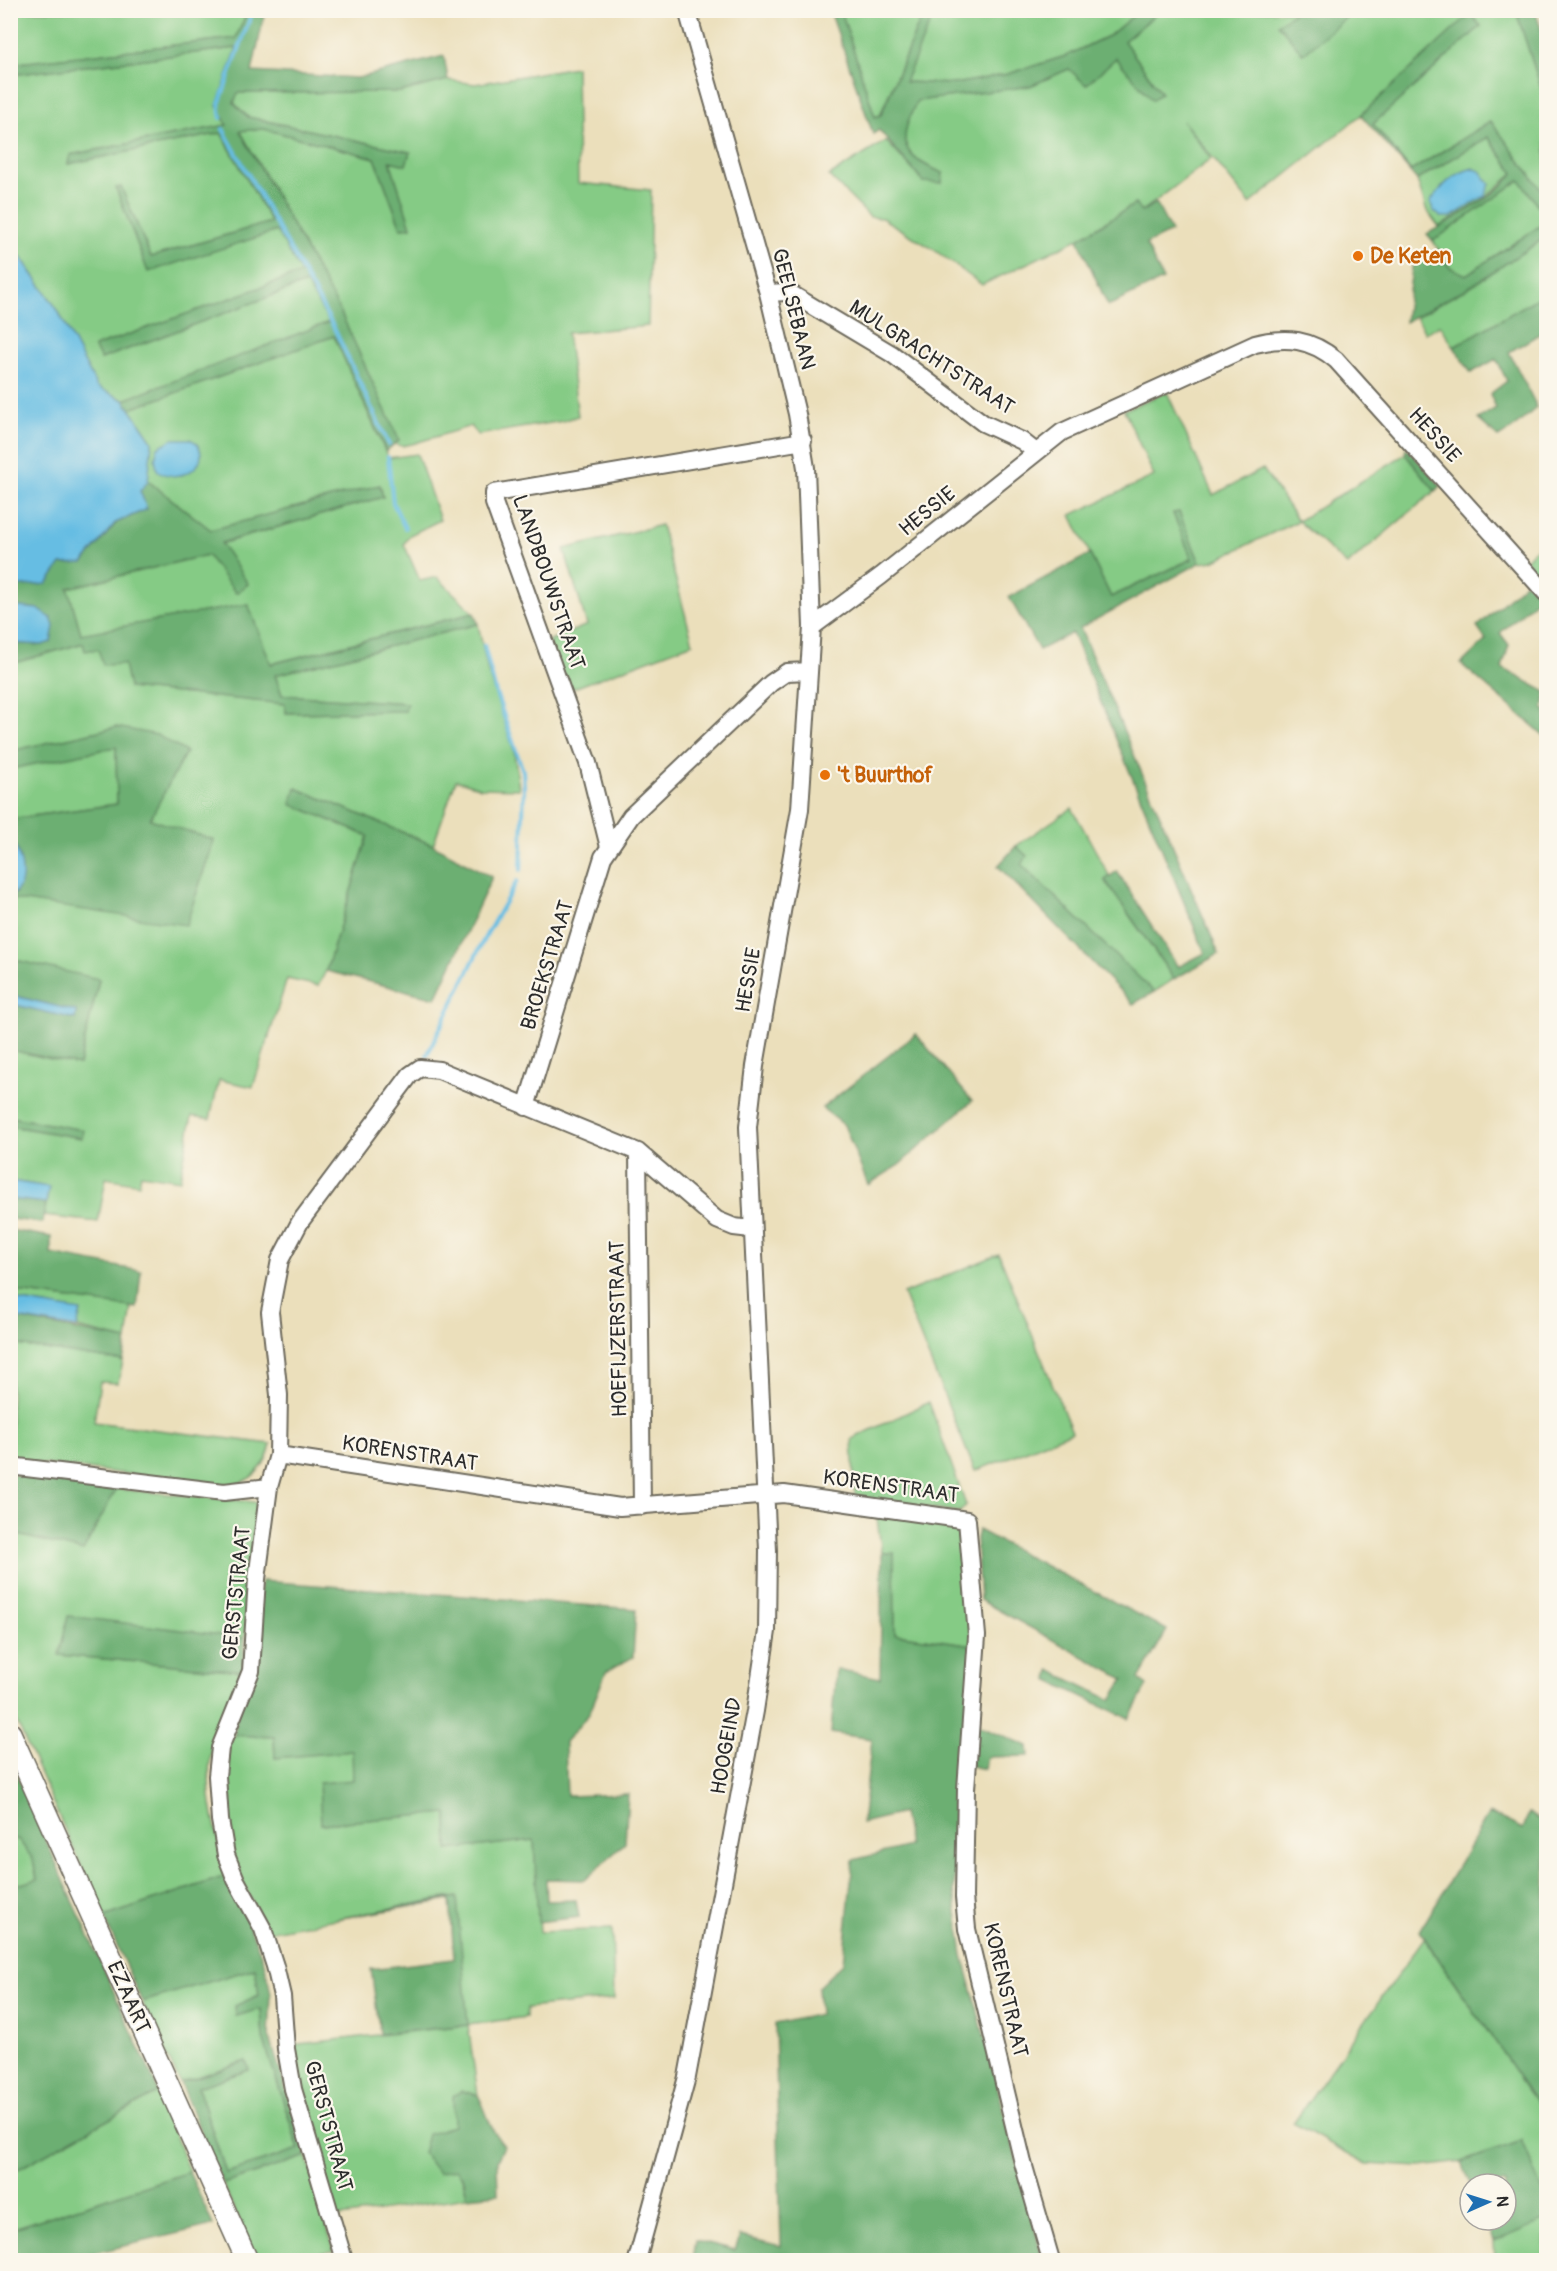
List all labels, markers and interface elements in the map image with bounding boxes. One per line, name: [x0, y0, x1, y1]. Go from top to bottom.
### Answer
place label: De Keten: [1370, 243, 1451, 270]
street label: GEELSEBAAN: [765, 246, 822, 373]
marker: De Keten: [1351, 249, 1365, 263]
street label: MULGRACHTSTRAAT: [844, 294, 1020, 421]
street label: HESSIE: [1403, 402, 1467, 469]
street label: HESSIE: [893, 480, 961, 543]
street label: LANDBOUWSTRAAT: [506, 491, 591, 673]
place label: 't Buurthof: [837, 762, 933, 789]
marker: 't Buurthof: [818, 768, 832, 782]
street label: BROEKSTRAAT: [515, 897, 580, 1033]
street label: HESSIE: [730, 945, 767, 1015]
street label: HOEFIJZERSTRAAT: [603, 1240, 634, 1418]
street label: KORENSTRAAT: [340, 1429, 480, 1478]
street label: KORENSTRAAT: [821, 1464, 961, 1509]
street label: GERSTSTRAAT: [216, 1525, 257, 1661]
street label: HOOGEIND: [705, 1695, 748, 1797]
street label: KORENSTRAAT: [977, 1920, 1034, 2060]
street label: EZAART: [101, 1957, 157, 2038]
street label: GERSTSTRAAT: [298, 2058, 359, 2195]
north arrow: [1458, 2172, 1518, 2232]
text: N: [1492, 2195, 1512, 2207]

